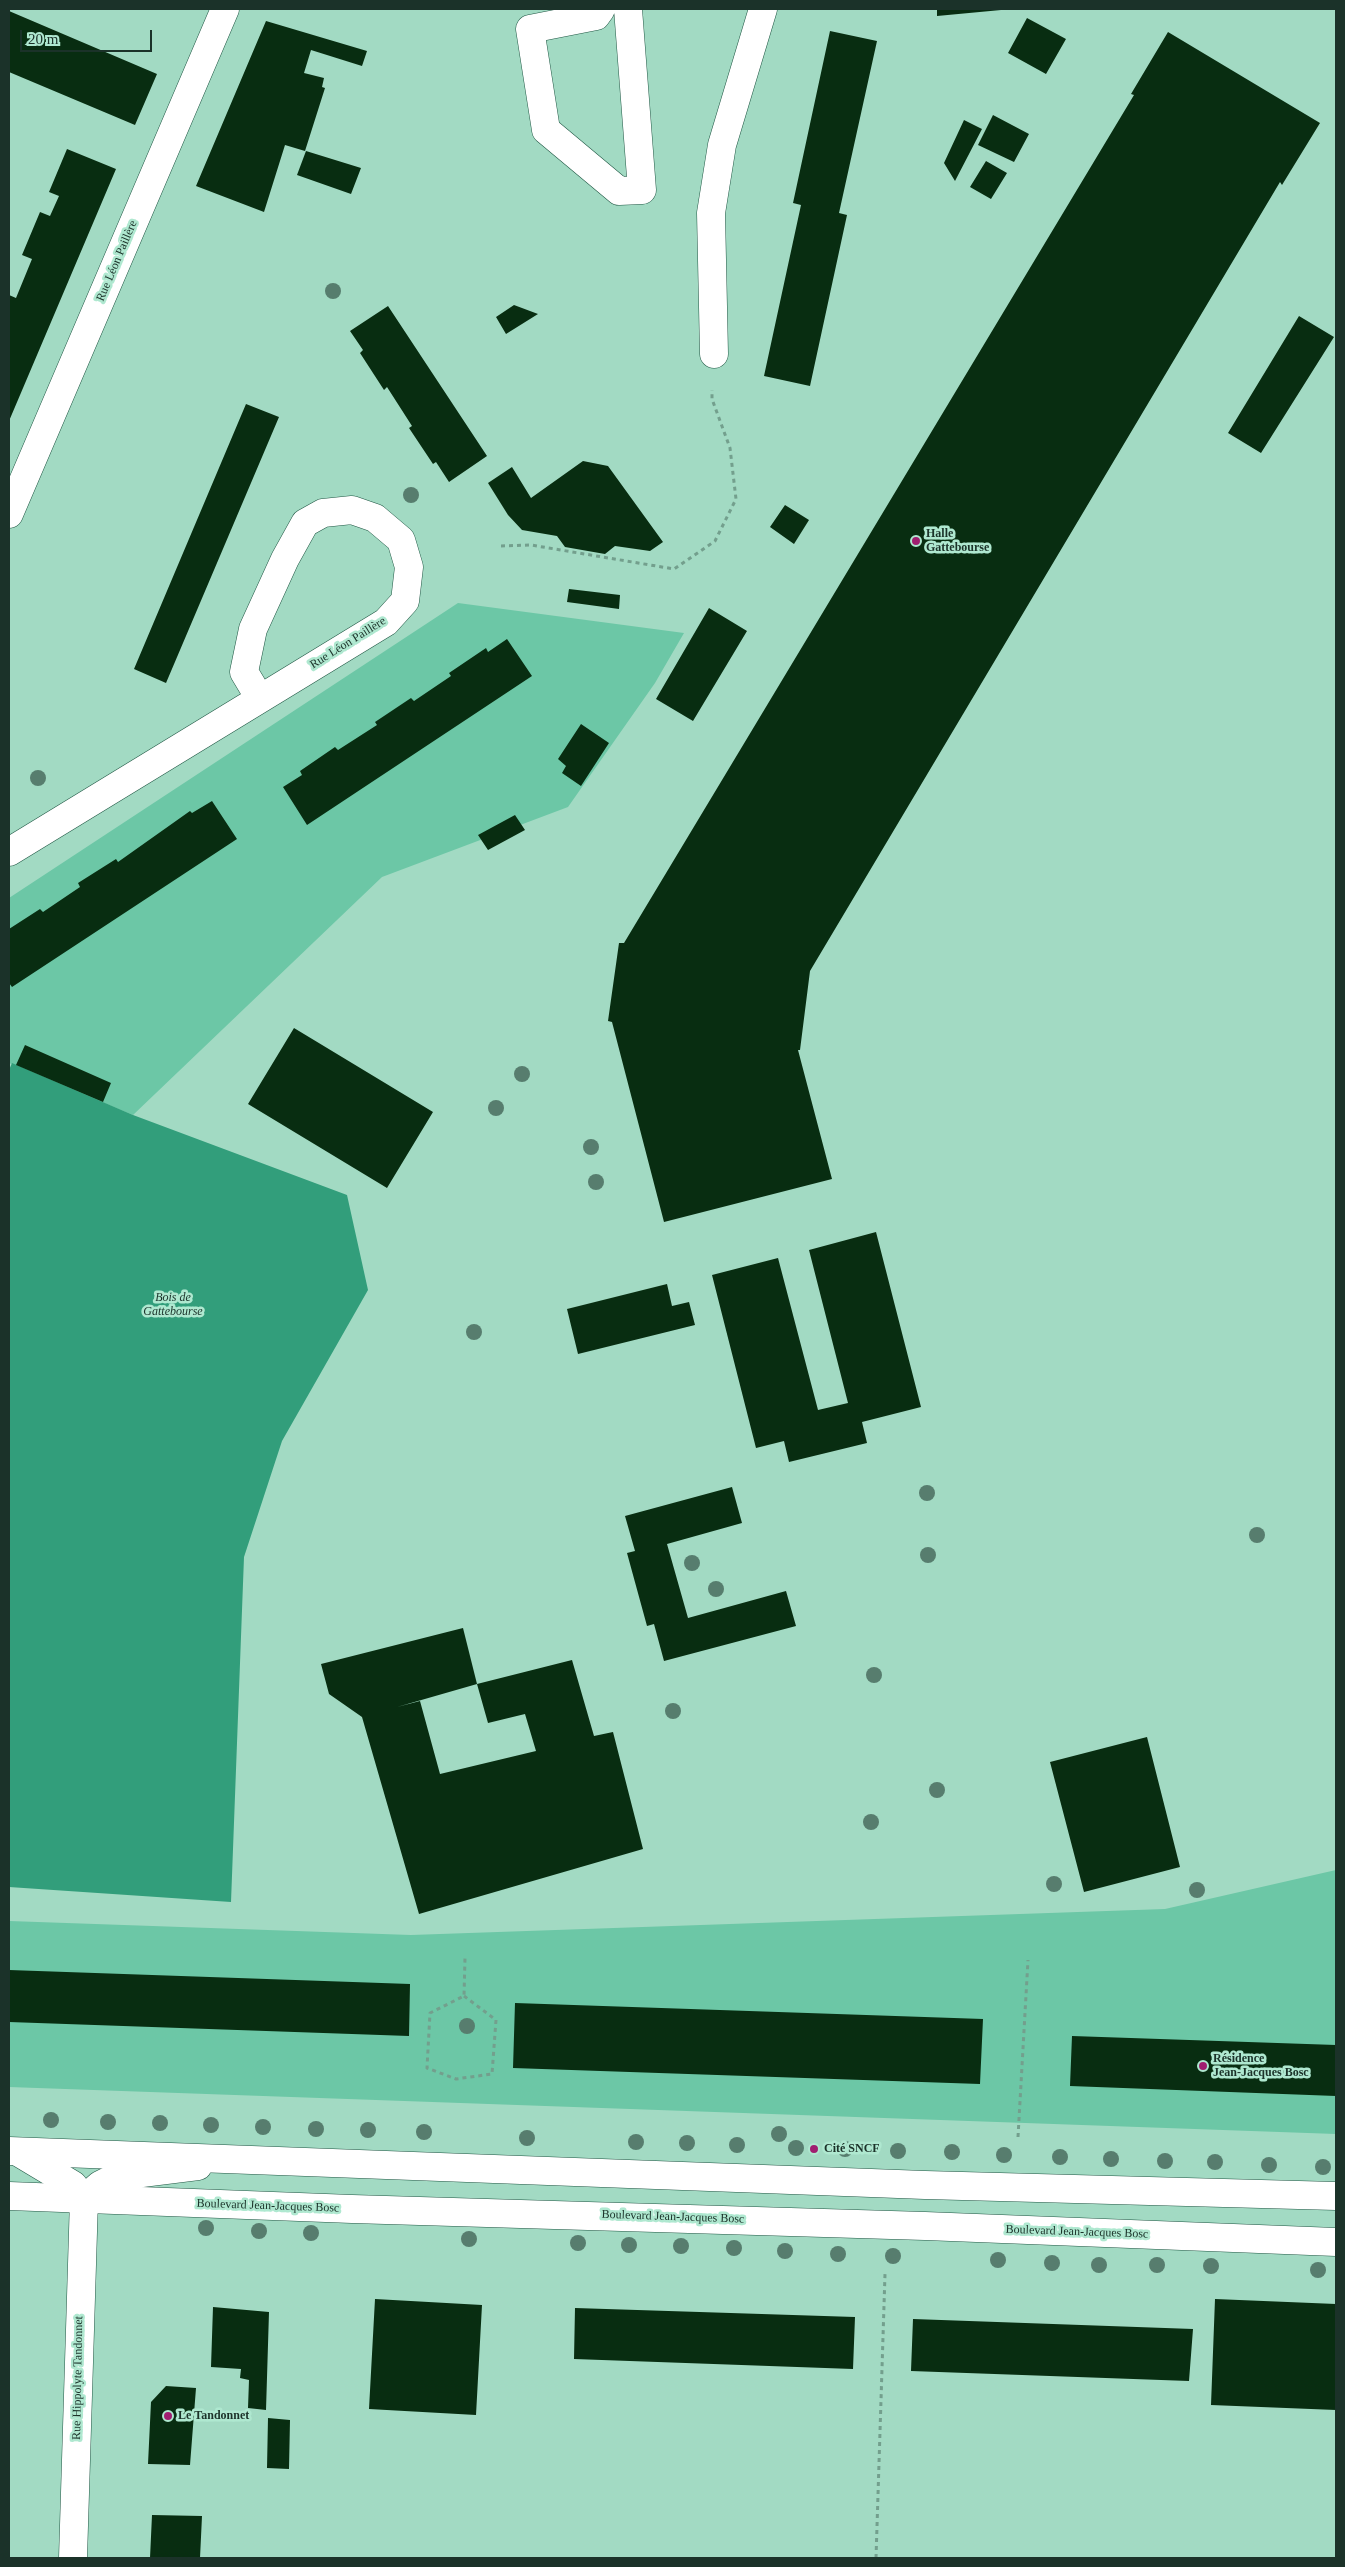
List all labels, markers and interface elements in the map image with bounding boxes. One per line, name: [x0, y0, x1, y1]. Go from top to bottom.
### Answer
scale bar: [22, 20, 155, 52]
text: 20 m: [28, 31, 58, 47]
street label: Rue Léon Paillère: [93, 218, 141, 304]
place label: Halle Gattebourse: [926, 527, 989, 555]
marker: Halle Gattebourse: [910, 535, 922, 547]
street label: Rue Léon Paillère: [307, 614, 389, 672]
park label: Bois de Gattebourse: [143, 1291, 203, 1319]
place label: Résidence Jean-Jacques Bosc: [1213, 2052, 1309, 2080]
marker: Résidence Jean-Jacques Bosc: [1197, 2060, 1209, 2072]
place label: Cité SNCF: [824, 2142, 880, 2156]
marker: Cité SNCF: [808, 2143, 820, 2155]
street label: Boulevard Jean-Jacques Bosc: [196, 2196, 340, 2216]
street label: Boulevard Jean-Jacques Bosc: [601, 2207, 745, 2227]
street label: Boulevard Jean-Jacques Bosc: [1005, 2222, 1149, 2242]
street label: Rue Hippolyte Tandonnet: [70, 2316, 86, 2440]
place label: Le Tandonnet: [178, 2409, 249, 2423]
marker: Le Tandonnet: [162, 2410, 174, 2422]

